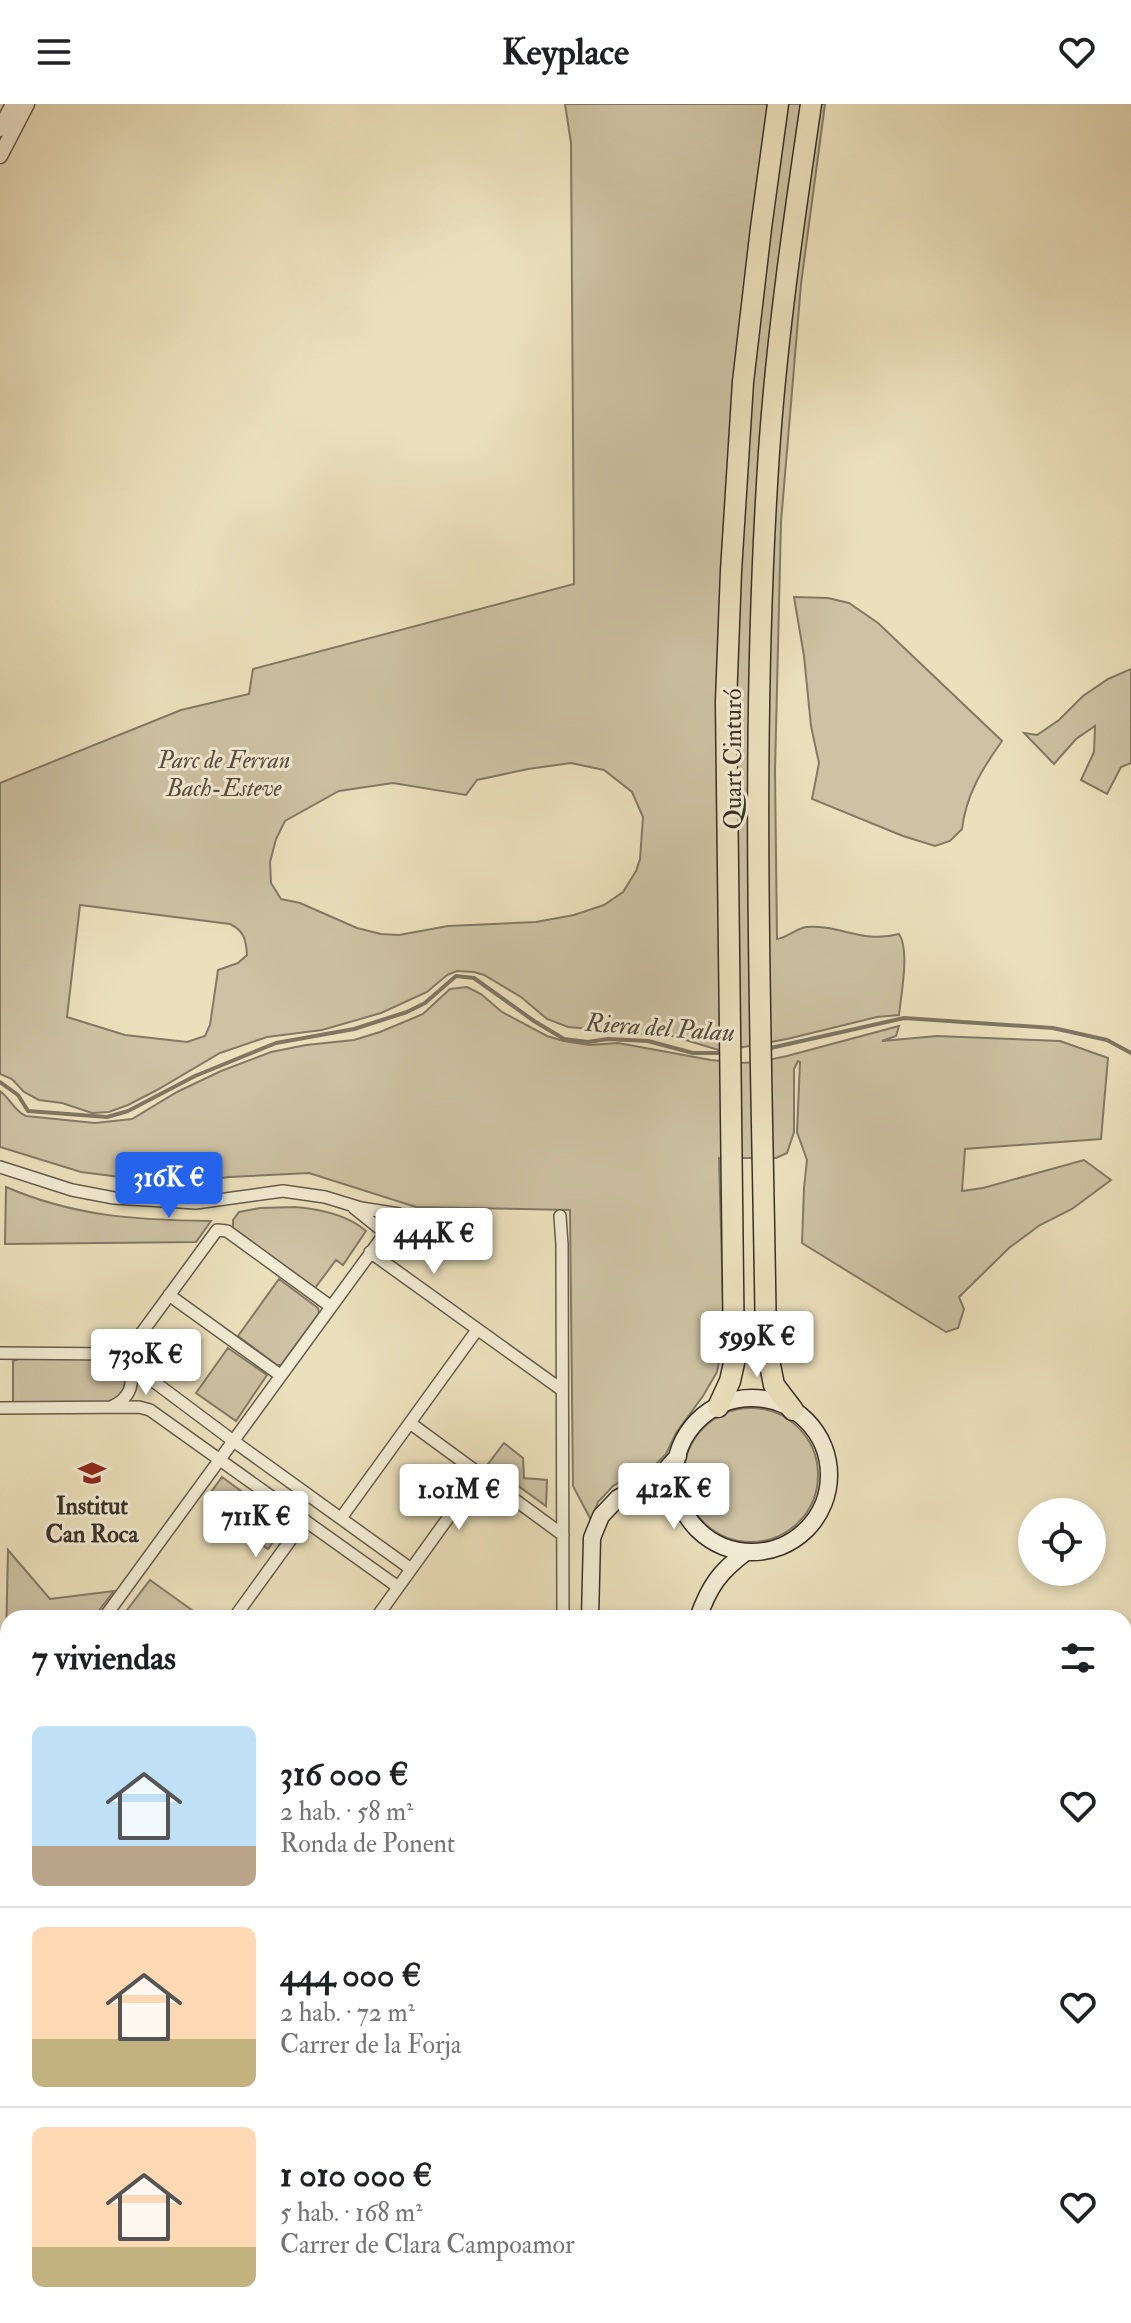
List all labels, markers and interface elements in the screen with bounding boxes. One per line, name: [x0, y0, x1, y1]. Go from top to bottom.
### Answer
icon: menu: [32, 30, 76, 74]
text: Keyplace: [502, 30, 629, 75]
icon: heart: [1055, 30, 1099, 74]
street label: Quart Cinturó: [718, 689, 749, 829]
park label: Parc de Ferran Bach-Esteve: [157, 745, 290, 804]
water label: Riera del Palau: [583, 1007, 736, 1049]
pin: 316K €: [104, 1152, 234, 1220]
text: 316K €: [133, 1162, 205, 1194]
pin: 444K €: [369, 1208, 499, 1276]
text: 444K €: [394, 1218, 474, 1250]
pin: 599K €: [692, 1311, 822, 1379]
text: 599K €: [719, 1321, 795, 1353]
pin: 730K €: [81, 1329, 211, 1397]
text: 730K €: [109, 1339, 183, 1371]
school or university icon: Institut Can Roca: [77, 1458, 107, 1488]
pin: 412K €: [609, 1463, 739, 1531]
pin: 1.01M €: [385, 1464, 533, 1532]
text: 412K €: [636, 1473, 712, 1505]
text: 1.01M €: [418, 1474, 500, 1506]
place label: Institut Can Roca: [46, 1491, 140, 1550]
pin: 711K €: [191, 1491, 321, 1559]
map controls: [1018, 1498, 1106, 1586]
button: locate: [1018, 1498, 1106, 1586]
text: 711K €: [221, 1501, 291, 1533]
icon: filters: [1056, 1636, 1100, 1680]
text: 7 viviendas: [32, 1637, 176, 1680]
text: 316 000 €: [280, 1753, 409, 1796]
icon: home: [96, 1758, 192, 1854]
icon: heart: [1056, 1784, 1100, 1828]
text: 2 hab. · 58 m²: [280, 1796, 413, 1828]
text: Ronda de Ponent: [280, 1828, 455, 1860]
text: 444 000 €: [280, 1954, 422, 1997]
icon: home: [96, 1959, 192, 2055]
icon: heart: [1056, 1985, 1100, 2029]
text: 2 hab. · 72 m²: [280, 1997, 415, 2029]
text: Carrer de la Forja: [280, 2029, 462, 2061]
text: 1 010 000 €: [280, 2154, 432, 2197]
icon: home: [96, 2159, 192, 2255]
icon: heart: [1056, 2185, 1100, 2229]
text: 5 hab. · 168 m²: [280, 2197, 423, 2229]
text: Carrer de Clara Campoamor: [280, 2229, 575, 2261]

